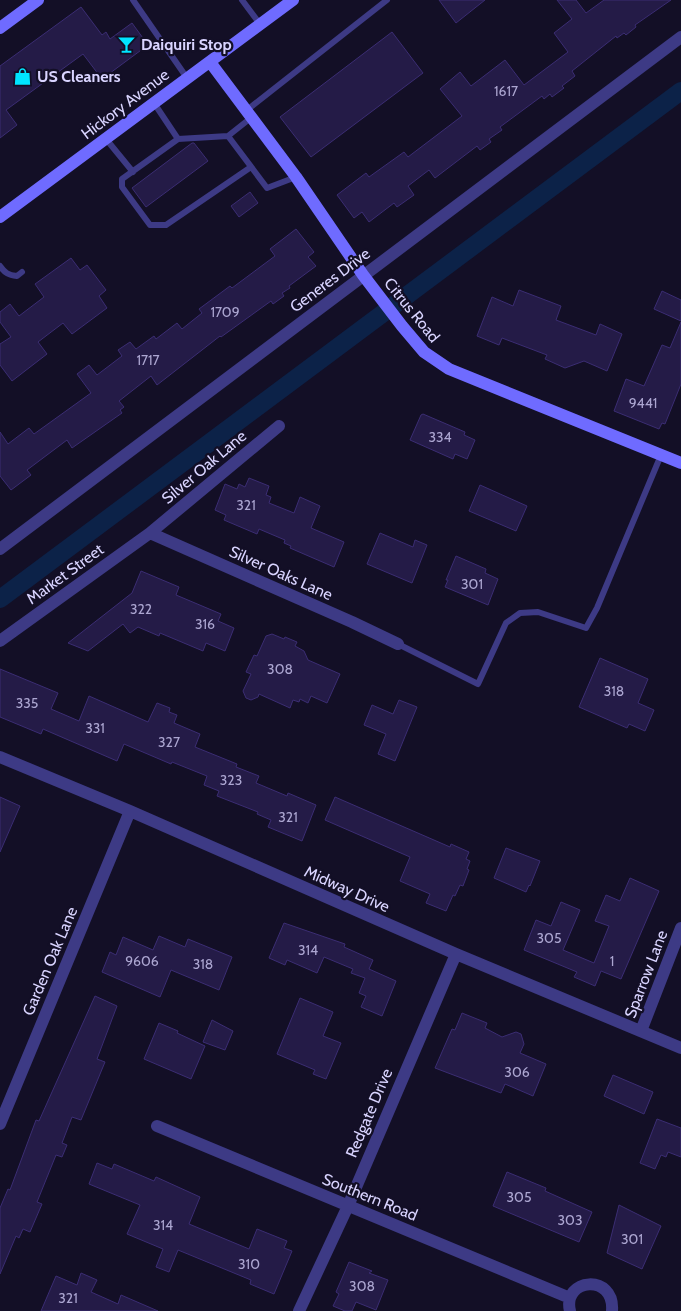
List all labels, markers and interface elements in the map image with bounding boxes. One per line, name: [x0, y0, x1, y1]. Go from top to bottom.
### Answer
bar icon: Daiquiri Stop: [117, 34, 137, 54]
place label: Daiquiri Stop: [141, 35, 232, 54]
street label: Hickory Avenue: [77, 65, 173, 143]
shop icon: US Cleaners: [13, 66, 33, 86]
place label: US Cleaners: [37, 67, 121, 86]
house number: 1617: [494, 82, 518, 100]
street label: Generes Drive: [286, 244, 374, 316]
street label: Citrus Road: [380, 274, 444, 346]
house number: 1709: [210, 303, 240, 321]
house number: 1717: [136, 351, 160, 369]
house number: 9441: [629, 394, 657, 412]
street label: Silver Oak Lane: [158, 426, 250, 508]
house number: 334: [428, 428, 452, 446]
house number: 321: [236, 496, 256, 514]
street label: Market Street: [23, 539, 108, 608]
street label: Silver Oaks Lane: [226, 542, 336, 604]
house number: 301: [461, 575, 483, 593]
house number: 322: [130, 600, 152, 618]
house number: 316: [195, 615, 215, 633]
house number: 308: [267, 660, 293, 678]
house number: 318: [604, 682, 624, 700]
house number: 335: [16, 694, 38, 712]
house number: 331: [85, 719, 105, 737]
house number: 327: [158, 733, 180, 751]
house number: 323: [220, 771, 242, 789]
house number: 321: [278, 808, 298, 826]
street label: Midway Drive: [301, 862, 393, 916]
street label: Garden Oak Lane: [19, 904, 81, 1018]
street label: Sparrow Lane: [621, 927, 671, 1021]
house number: 305: [537, 929, 561, 947]
house number: 314: [298, 941, 318, 959]
house number: 9606: [125, 952, 159, 970]
house number: 1: [610, 952, 614, 970]
house number: 318: [193, 955, 213, 973]
house number: 306: [504, 1063, 530, 1081]
street label: Redgate Drive: [342, 1066, 396, 1160]
street label: Southern Road: [320, 1169, 420, 1225]
house number: 305: [507, 1188, 531, 1206]
house number: 303: [558, 1211, 582, 1229]
house number: 314: [153, 1216, 173, 1234]
house number: 301: [621, 1230, 643, 1248]
house number: 310: [238, 1255, 260, 1273]
house number: 308: [349, 1277, 375, 1295]
house number: 321: [58, 1289, 78, 1307]

